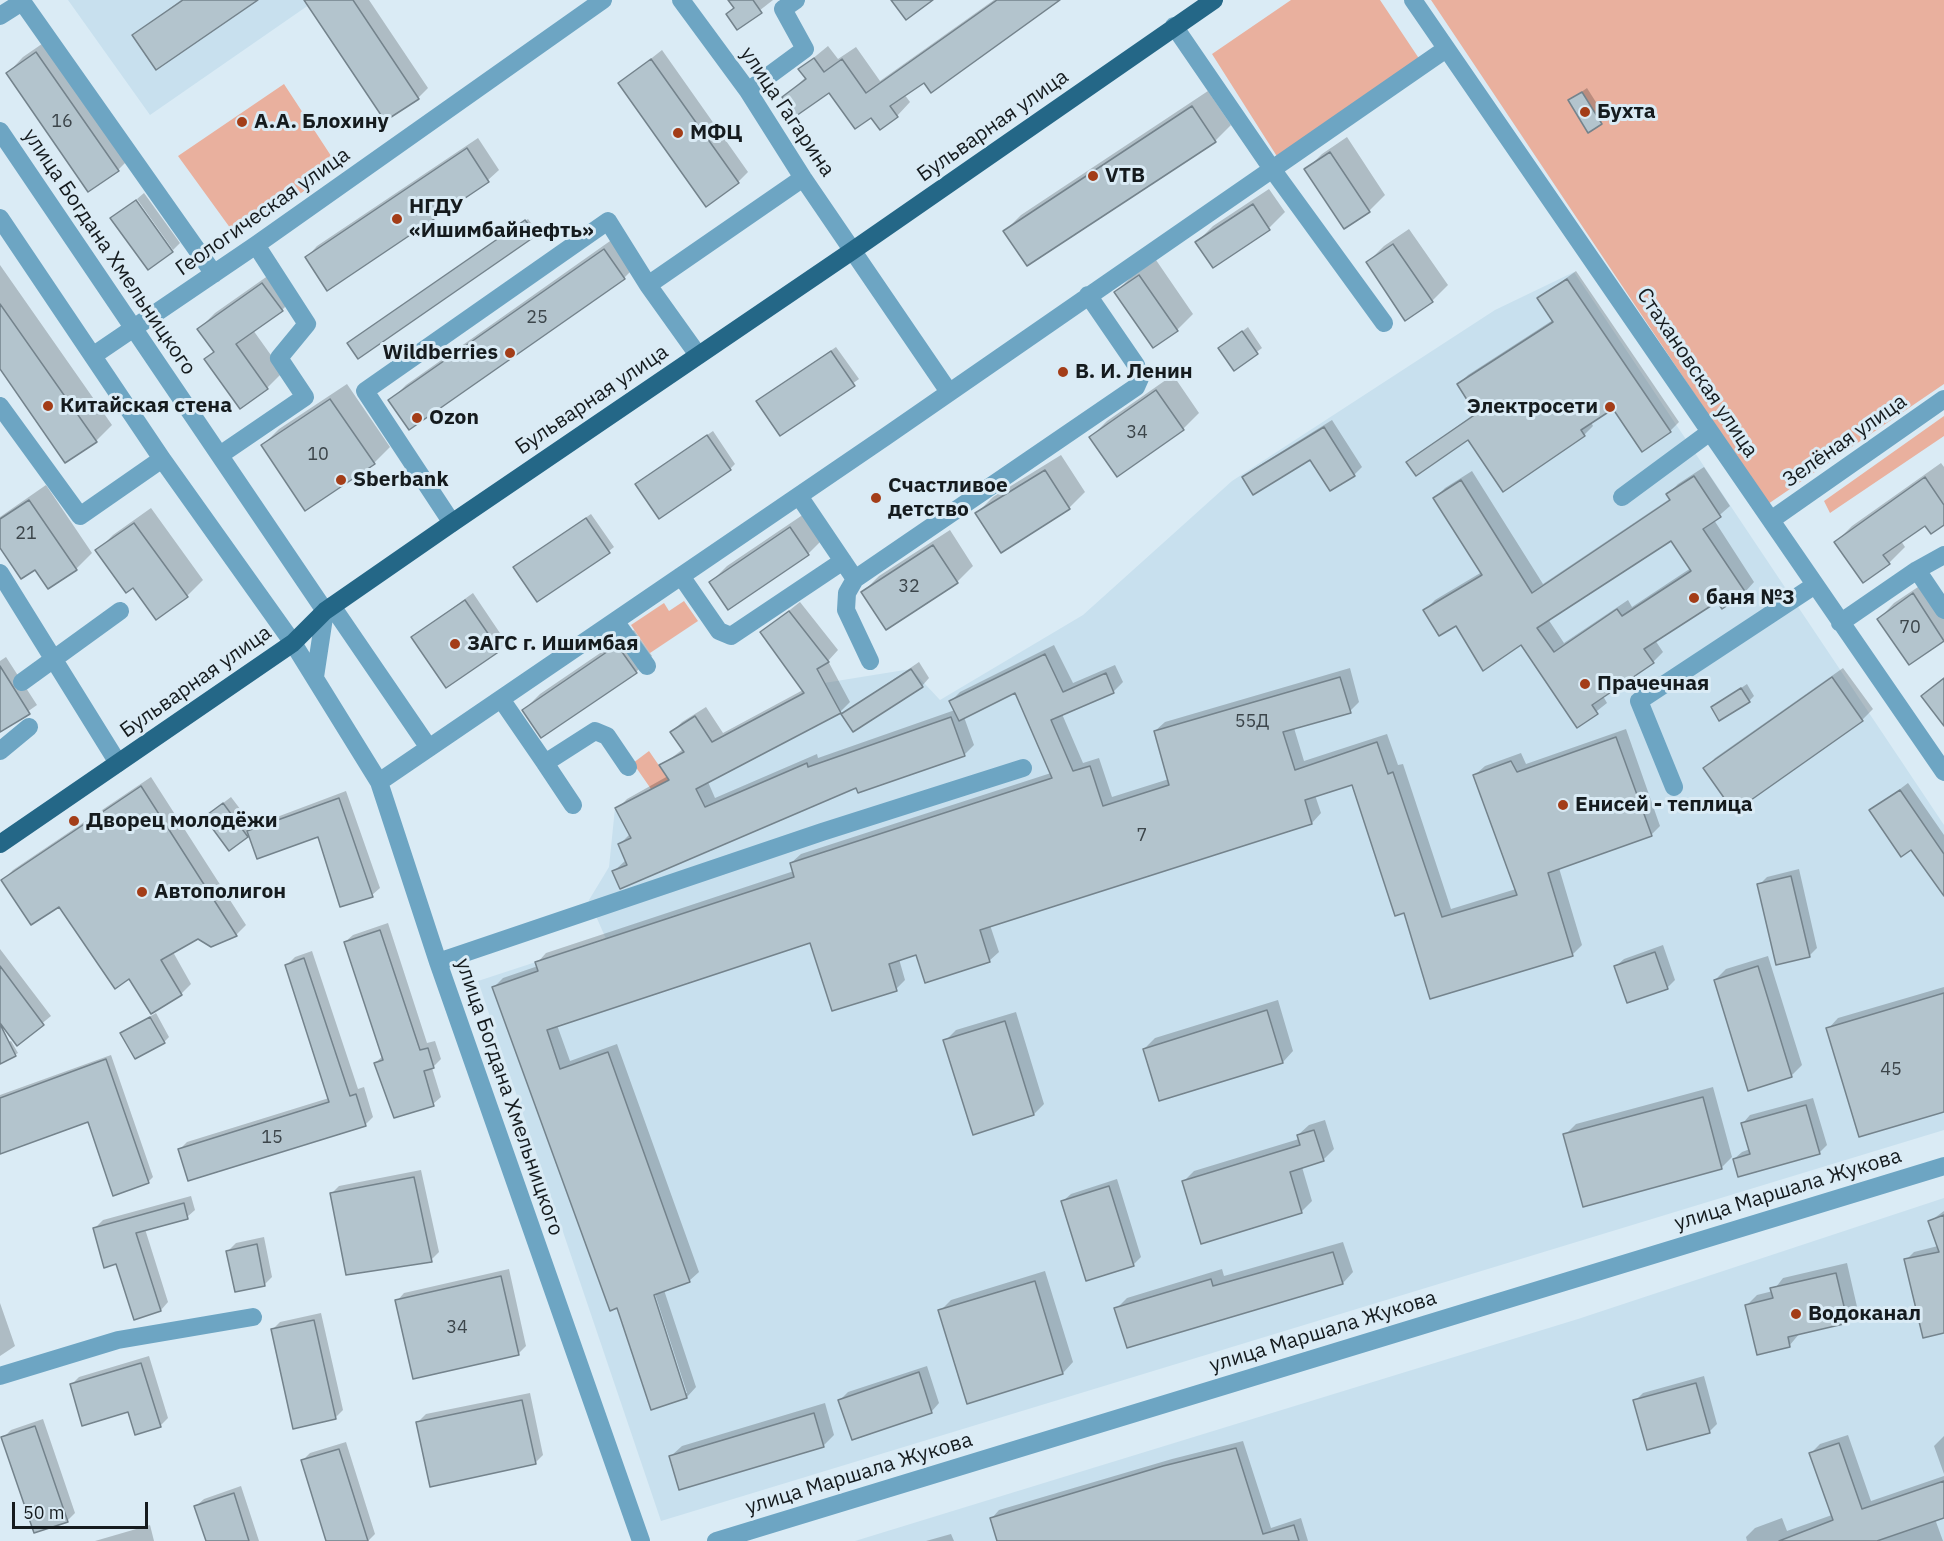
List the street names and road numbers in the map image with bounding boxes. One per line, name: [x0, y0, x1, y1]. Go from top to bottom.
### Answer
street label: улица Гагарина: [734, 42, 840, 182]
street label: Бульварная улица: [912, 64, 1074, 188]
street label: улица Богдана Хмельницкого: [17, 124, 201, 380]
street label: Геологическая улица: [171, 142, 355, 282]
street label: Стахановская улица: [1631, 283, 1763, 463]
street label: Бульварная улица: [511, 340, 673, 460]
street label: Зелёная улица: [1778, 389, 1912, 493]
street label: Бульварная улица: [115, 620, 277, 744]
street label: улица Богдана Хмельницкого: [450, 955, 568, 1239]
street label: улица Маршала Жукова: [1671, 1143, 1905, 1237]
street label: улица Маршала Жукова: [1206, 1285, 1440, 1379]
street label: улица Маршала Жукова: [742, 1427, 976, 1521]

